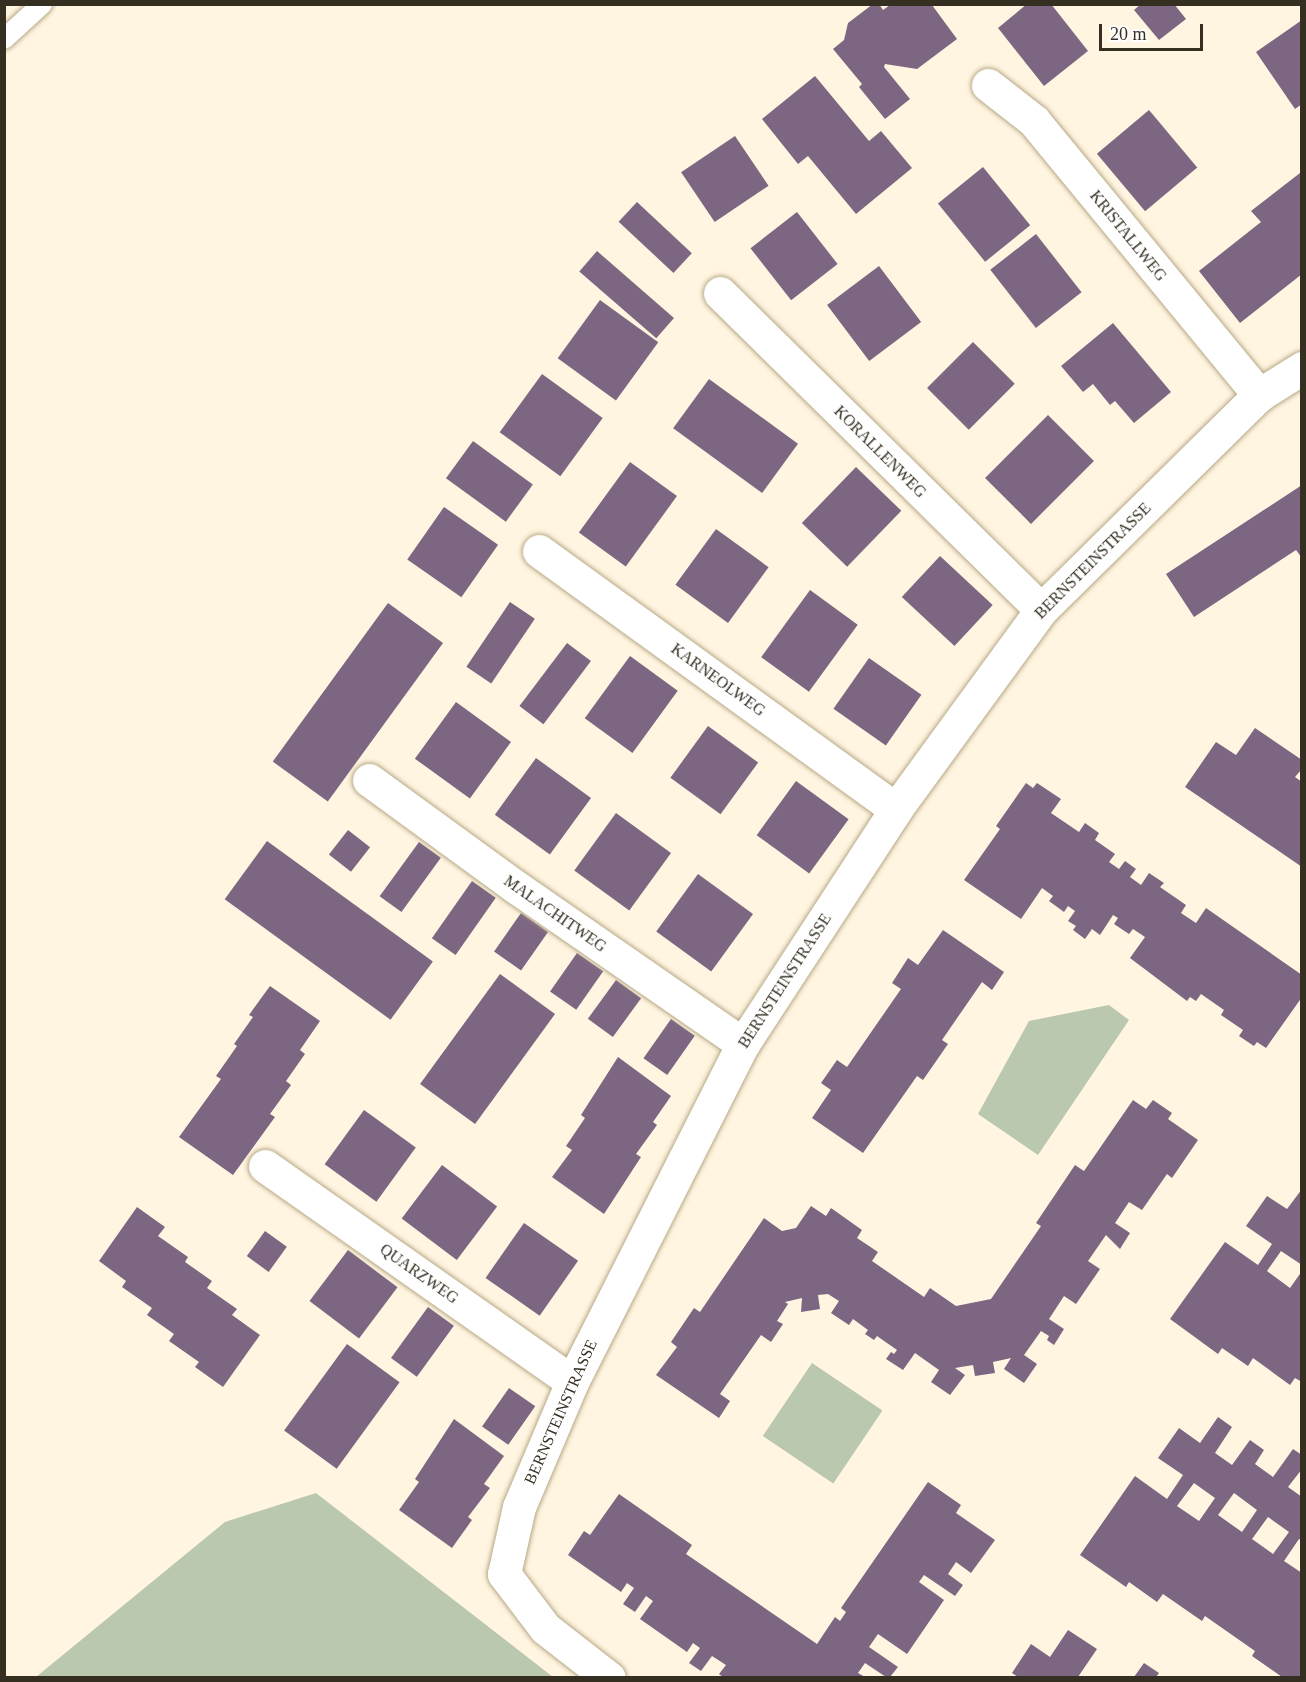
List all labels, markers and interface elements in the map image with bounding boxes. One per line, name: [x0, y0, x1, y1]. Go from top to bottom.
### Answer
scale bar: [1102, 12, 1206, 50]
text: 20 m: [1110, 24, 1147, 44]
street label: KRISTALLWEG: [1086, 187, 1170, 285]
street label: KORALLENWEG: [830, 402, 930, 502]
street label: BERNSTEINSTRASSE: [1031, 499, 1155, 623]
street label: KARNEOLWEG: [667, 639, 769, 721]
street label: MALACHITWEG: [500, 871, 610, 957]
street label: BERNSTEINSTRASSE: [734, 910, 836, 1052]
street label: QUARZWEG: [376, 1240, 462, 1308]
street label: BERNSTEINSTRASSE: [520, 1337, 602, 1487]

